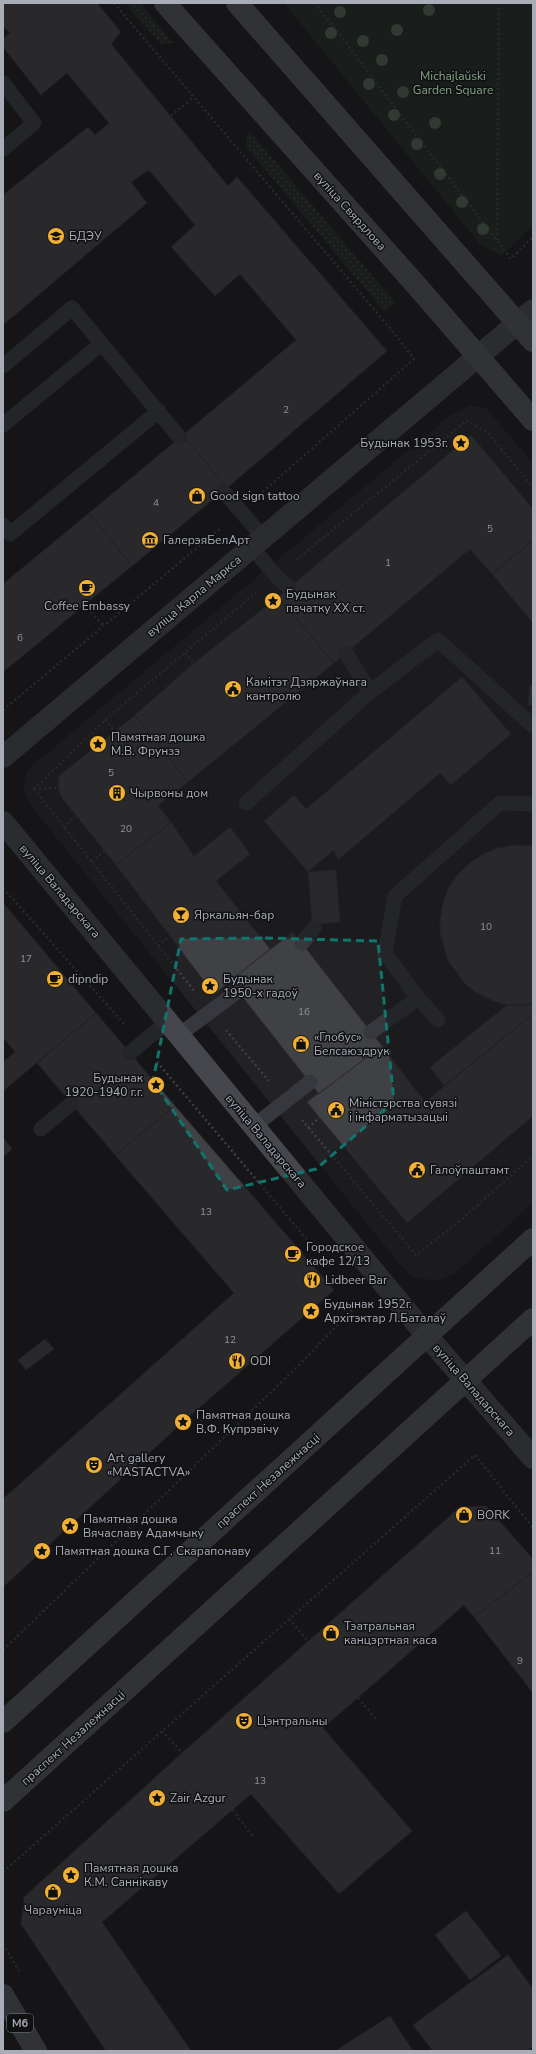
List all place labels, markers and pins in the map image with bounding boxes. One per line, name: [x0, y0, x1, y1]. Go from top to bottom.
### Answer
school or university icon: БДЭУ: [46, 226, 66, 246]
place label: БДЭУ: [69, 228, 102, 244]
place icon: Будынак 1953г.: [451, 433, 471, 453]
place label: Будынак 1953г.: [360, 435, 448, 451]
shop icon: Good sign tattoo: [187, 486, 207, 506]
place label: Good sign tattoo: [210, 488, 300, 504]
museum icon: ГалерэяБелАрт: [140, 530, 160, 550]
place label: ГалерэяБелАрт: [163, 532, 250, 548]
cafe icon: Coffee Embassy: [77, 578, 97, 598]
place label: Будынак пачатку XX ст.: [286, 586, 365, 616]
place icon: Будынак пачатку XX ст.: [263, 591, 283, 611]
place label: Coffee Embassy: [44, 598, 131, 614]
place label: Камітэт Дзяржаўнага кантролю: [246, 674, 367, 704]
public building icon: Камітэт Дзяржаўнага кантролю: [223, 679, 243, 699]
place label: Памятная дошка М.В. Фрунзэ: [111, 729, 206, 759]
place icon: Памятная дошка М.В. Фрунзэ: [88, 734, 108, 754]
building icon: Чырвоны дом: [107, 783, 127, 803]
place label: Чырвоны дом: [130, 785, 208, 801]
bar icon: Яркальян-бар: [171, 905, 191, 925]
place label: Яркальян-бар: [194, 907, 274, 923]
cafe icon: dipndip: [45, 969, 65, 989]
place label: dipndip: [68, 971, 108, 987]
place label: Будынак 1950-х гадоў: [223, 971, 299, 1001]
place icon: Будынак 1950-х гадоў: [200, 976, 220, 996]
place label: «Глобус» Белсаюздрук: [314, 1029, 390, 1059]
shop icon: «Глобус» Белсаюздрук: [291, 1034, 311, 1054]
place label: Будынак 1920-1940 г.г.: [65, 1070, 144, 1100]
place icon: Будынак 1920-1940 г.г.: [146, 1075, 166, 1095]
place label: Міністэрства сувязі і інфарматызацыі: [349, 1095, 457, 1125]
public building icon: Міністэрства сувязі і інфарматызацыі: [326, 1100, 346, 1120]
public building icon: Галоўпаштамт: [407, 1160, 427, 1180]
place label: Галоўпаштамт: [430, 1162, 510, 1178]
place label: Городское кафе 12/13: [306, 1239, 370, 1269]
cafe icon: Городское кафе 12/13: [283, 1244, 303, 1264]
restaurant icon: Lidbeer Bar: [302, 1270, 322, 1290]
place label: Lidbeer Bar: [325, 1272, 388, 1288]
place label: Будынак 1952г. Архітэктар Л.Баталаў: [324, 1296, 447, 1326]
place icon: Будынак 1952г. Архітэктар Л.Баталаў: [301, 1301, 321, 1321]
restaurant icon: ODI: [227, 1351, 247, 1371]
place label: ODI: [250, 1353, 271, 1369]
place label: Памятная дошка В.Ф. Купрэвічу: [196, 1407, 291, 1437]
place icon: Памятная дошка В.Ф. Купрэвічу: [173, 1412, 193, 1432]
place label: Art gallery «MASTACTVA»: [107, 1450, 190, 1480]
theatre icon: Art gallery «MASTACTVA»: [84, 1455, 104, 1475]
shop icon: BORK: [454, 1505, 474, 1525]
place label: BORK: [477, 1507, 510, 1523]
place label: Памятная дошка Вячаславу Адамчыку: [83, 1511, 205, 1541]
place icon: Памятная дошка Вячаславу Адамчыку: [60, 1516, 80, 1536]
place icon: Памятная дошка С.Г. Скарапонаву: [32, 1541, 52, 1561]
place label: Памятная дошка С.Г. Скарапонаву: [55, 1543, 251, 1559]
place label: Тэатральная канцэртная каса: [344, 1618, 437, 1648]
shop icon: Тэатральная канцэртная каса: [321, 1623, 341, 1643]
theatre icon: Цэнтральны: [234, 1711, 254, 1731]
place label: Цэнтральны: [257, 1713, 327, 1729]
place icon: Zair Azgur: [147, 1788, 167, 1808]
place label: Zair Azgur: [170, 1790, 226, 1806]
place label: Памятная дошка К.М. Саннікаву: [84, 1860, 179, 1890]
place icon: Памятная дошка К.М. Саннікаву: [61, 1865, 81, 1885]
shop icon: Чараунiца: [43, 1882, 63, 1902]
place label: Чараунiца: [24, 1902, 82, 1918]

